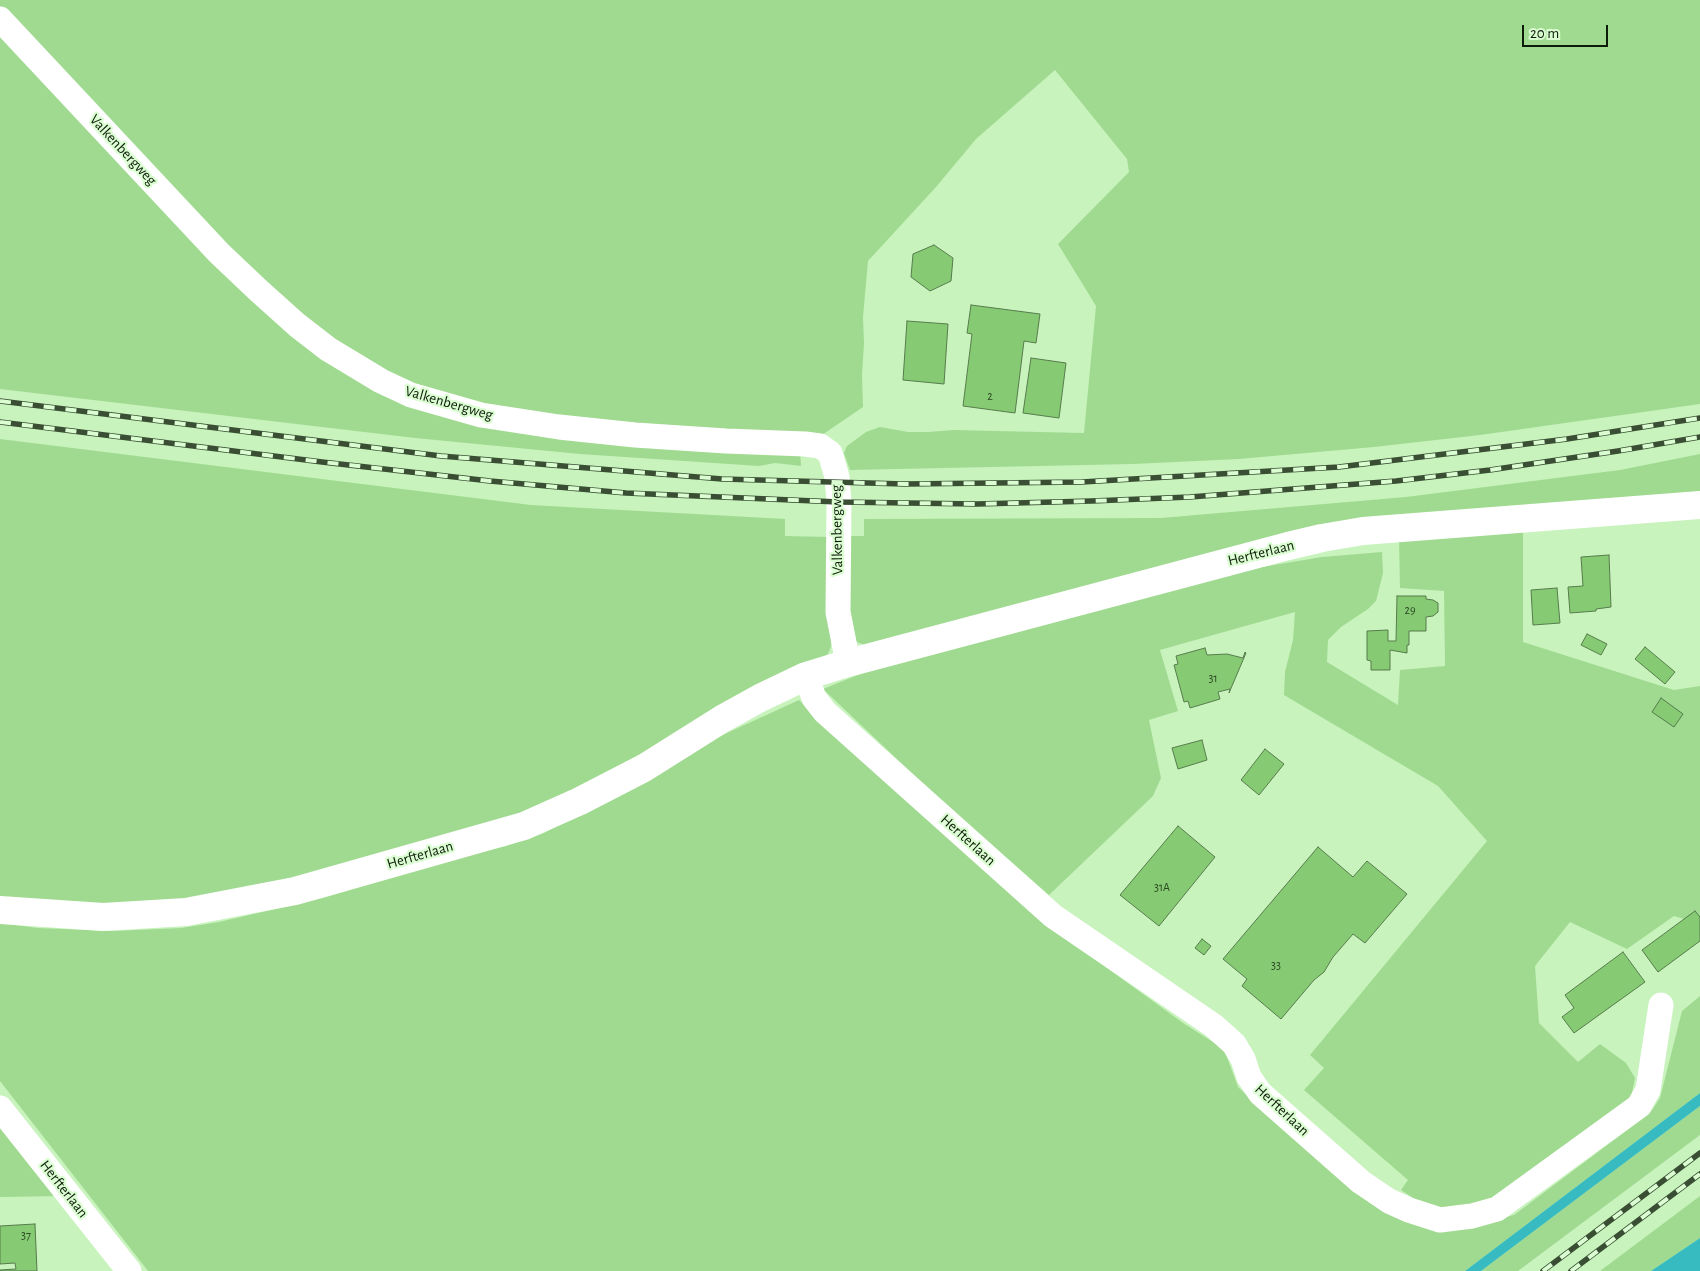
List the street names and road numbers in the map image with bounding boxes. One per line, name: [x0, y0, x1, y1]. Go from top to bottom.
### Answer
street label: Valkenbergweg: [86, 111, 160, 189]
street label: Valkenbergweg: [403, 382, 495, 424]
street label: Valkenbergweg: [827, 485, 847, 575]
street label: Herfterlaan: [1226, 536, 1296, 570]
street label: Herfterlaan: [937, 811, 999, 869]
street label: Herfterlaan: [385, 837, 455, 873]
street label: Herfterlaan: [1251, 1080, 1313, 1140]
street label: Herfterlaan: [36, 1157, 92, 1221]

